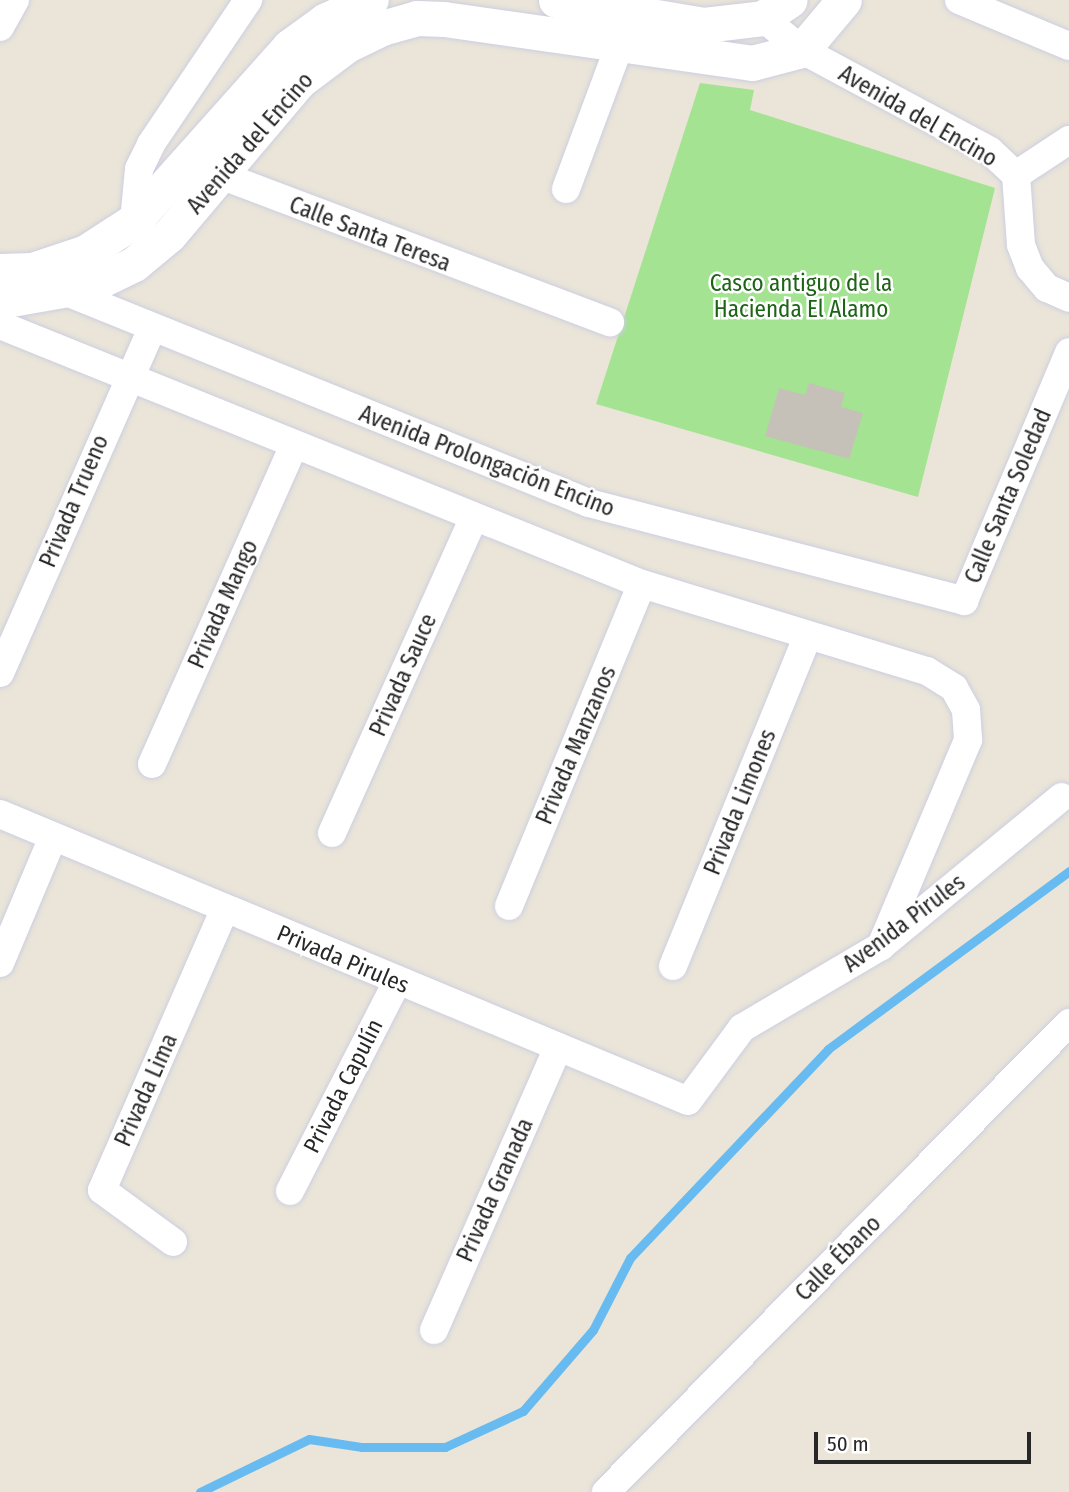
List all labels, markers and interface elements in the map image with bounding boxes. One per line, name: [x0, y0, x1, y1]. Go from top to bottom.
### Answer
street label: Avenida del Encino: [834, 59, 1002, 173]
street label: Avenida del Encino: [181, 67, 319, 219]
street label: Calle Santa Teresa: [285, 191, 455, 277]
park label: Casco antiguo de la Hacienda El Alamo: [710, 269, 892, 323]
street label: Avenida Prolongación Encino: [355, 400, 619, 522]
street label: Calle Santa Soledad: [959, 405, 1057, 587]
street label: Privada Trueno: [34, 431, 114, 571]
street label: Privada Mango: [182, 535, 264, 673]
street label: Privada Sauce: [364, 610, 442, 740]
street label: Privada Manzanos: [530, 662, 622, 828]
street label: Privada Limones: [698, 725, 782, 879]
street label: Avenida Pirules: [838, 868, 970, 978]
street label: Privada Pirules: [273, 919, 413, 999]
street label: Privada Capulín: [297, 1014, 389, 1158]
street label: Privada Lima: [109, 1029, 183, 1151]
street label: Privada Granada: [451, 1114, 539, 1266]
street label: Calle Ébano: [789, 1209, 887, 1307]
scale bar: [817, 1418, 1034, 1462]
text: 50 m: [827, 1431, 869, 1457]

